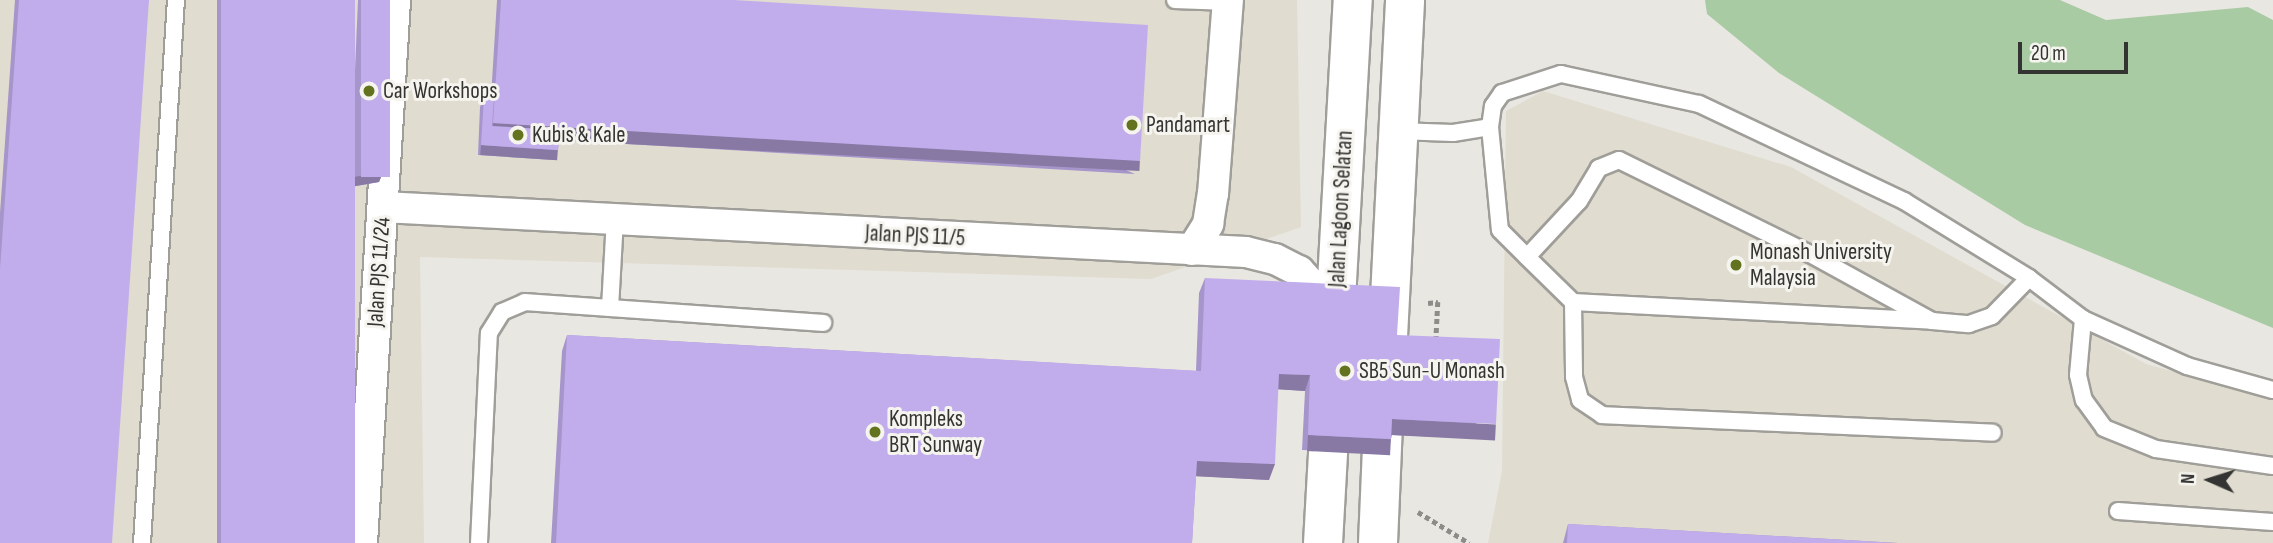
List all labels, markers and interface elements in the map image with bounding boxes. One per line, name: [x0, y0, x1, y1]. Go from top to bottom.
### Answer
scale bar: [2021, 28, 2131, 72]
text: 20 m: [2031, 41, 2066, 66]
place label: Car Workshops: [383, 77, 497, 105]
marker: Car Workshops: [361, 83, 377, 99]
place label: Pandamart: [1146, 111, 1230, 139]
marker: Pandamart: [1124, 117, 1140, 133]
place label: Kubis & Kale: [532, 121, 625, 149]
marker: Kubis & Kale: [510, 127, 526, 143]
street label: Jalan Lagoon Selatan: [1323, 130, 1359, 288]
street label: Jalan PJS 11/24: [361, 216, 397, 328]
street label: Jalan PJS 11/5: [864, 220, 966, 252]
place label: Monash University Malaysia: [1750, 238, 1892, 292]
marker: Monash University Malaysia: [1728, 257, 1744, 273]
place label: SB5 Sun-U Monash: [1359, 357, 1505, 385]
marker: SB5 Sun-U Monash: [1337, 363, 1353, 379]
place label: Kompleks BRT Sunway: [889, 405, 982, 459]
marker: Kompleks BRT Sunway: [867, 424, 883, 440]
north arrow: [2175, 445, 2245, 515]
text: N: [2177, 473, 2200, 485]

